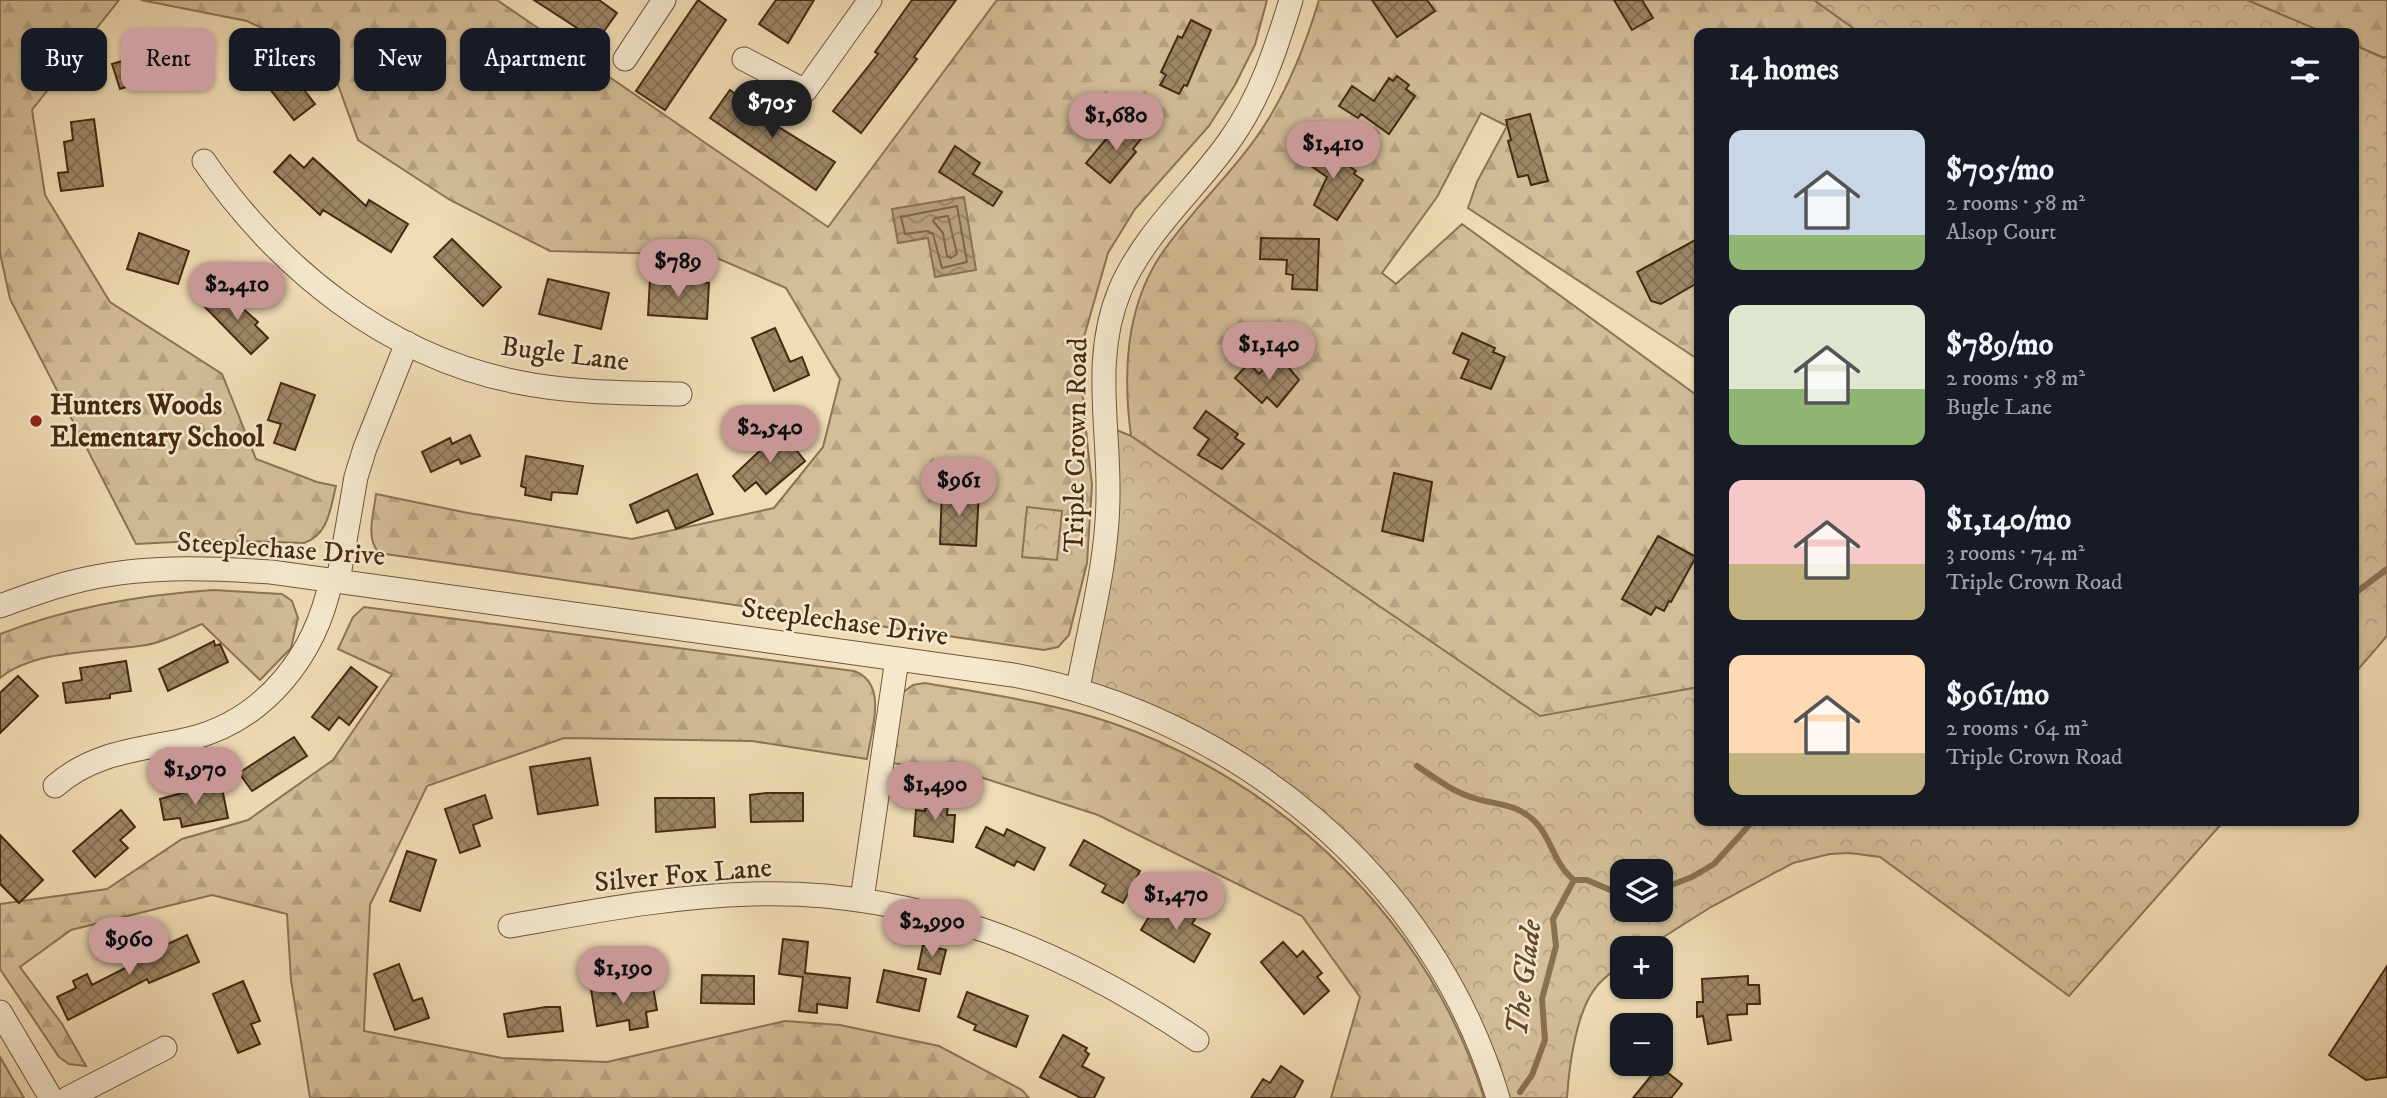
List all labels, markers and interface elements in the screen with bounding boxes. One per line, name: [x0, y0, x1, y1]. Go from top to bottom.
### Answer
chip: Buy: [21, 28, 107, 91]
chip: Rent: [121, 28, 215, 91]
chip: Filters: [229, 28, 340, 91]
chip: New: [354, 28, 446, 91]
chip: Apartment: [460, 28, 610, 91]
icon: filters: [2286, 51, 2324, 89]
text: 14 homes: [1729, 52, 1839, 89]
pin: $705: [731, 80, 813, 140]
text: $705: [748, 88, 796, 117]
pin: $1,680: [1059, 94, 1173, 153]
text: $1,680: [1084, 101, 1148, 130]
pin: $1,410: [1276, 122, 1390, 181]
text: $1,410: [1302, 129, 1364, 158]
text: $705/mo: [1946, 152, 2054, 189]
icon: home: [1785, 158, 1869, 242]
text: 2 rooms · 58 m²: [1946, 189, 2085, 218]
text: Alsop Court: [1946, 218, 2056, 247]
pin: $789: [637, 240, 719, 299]
text: $789: [654, 247, 702, 276]
pin: $2,410: [180, 262, 294, 322]
text: $2,410: [205, 270, 269, 299]
pin: $1,140: [1212, 322, 1326, 382]
text: $789/mo: [1946, 327, 2053, 364]
street label: Bugle Lane: [499, 329, 631, 379]
text: $1,140: [1238, 330, 1300, 359]
icon: home: [1785, 333, 1869, 417]
street label: Triple Crown Road: [1057, 337, 1095, 553]
text: 2 rooms · 58 m²: [1946, 364, 2085, 393]
place label: Hunters Woods Elementary School: [50, 388, 265, 455]
text: Bugle Lane: [1946, 393, 2052, 422]
pin: $2,540: [713, 406, 827, 465]
marker: Hunters Woods Elementary School: [28, 413, 44, 429]
text: $2,540: [737, 413, 803, 442]
pin: $961: [918, 458, 1000, 518]
text: $961: [937, 466, 981, 495]
text: $1,140/mo: [1946, 502, 2071, 539]
icon: home: [1785, 508, 1869, 592]
street label: Steeplechase Drive: [176, 524, 386, 574]
text: 3 rooms · 74 m²: [1946, 539, 2085, 568]
text: Triple Crown Road: [1946, 568, 2122, 597]
street label: Steeplechase Drive: [739, 590, 951, 654]
text: $961/mo: [1946, 677, 2049, 714]
icon: home: [1785, 683, 1869, 767]
text: 2 rooms · 64 m²: [1946, 714, 2088, 743]
text: Triple Crown Road: [1946, 743, 2122, 772]
pin: $1,970: [138, 748, 252, 807]
text: $1,970: [163, 755, 227, 784]
pin: $1,490: [878, 762, 992, 822]
text: $1,490: [903, 770, 967, 799]
street label: Silver Fox Lane: [593, 850, 773, 900]
map controls: [1610, 859, 1673, 1076]
button: layers: [1610, 859, 1673, 922]
pin: $1,470: [1119, 872, 1233, 932]
text: $1,470: [1144, 880, 1208, 909]
pin: $2,990: [875, 900, 989, 959]
text: $2,990: [899, 907, 965, 936]
water label: The Glade: [1500, 917, 1551, 1038]
pin: $960: [88, 918, 170, 977]
text: $960: [105, 925, 153, 954]
button: +: [1610, 936, 1673, 999]
pin: $1,190: [566, 946, 680, 1006]
text: $1,190: [593, 954, 653, 983]
button: −: [1610, 1013, 1673, 1076]

